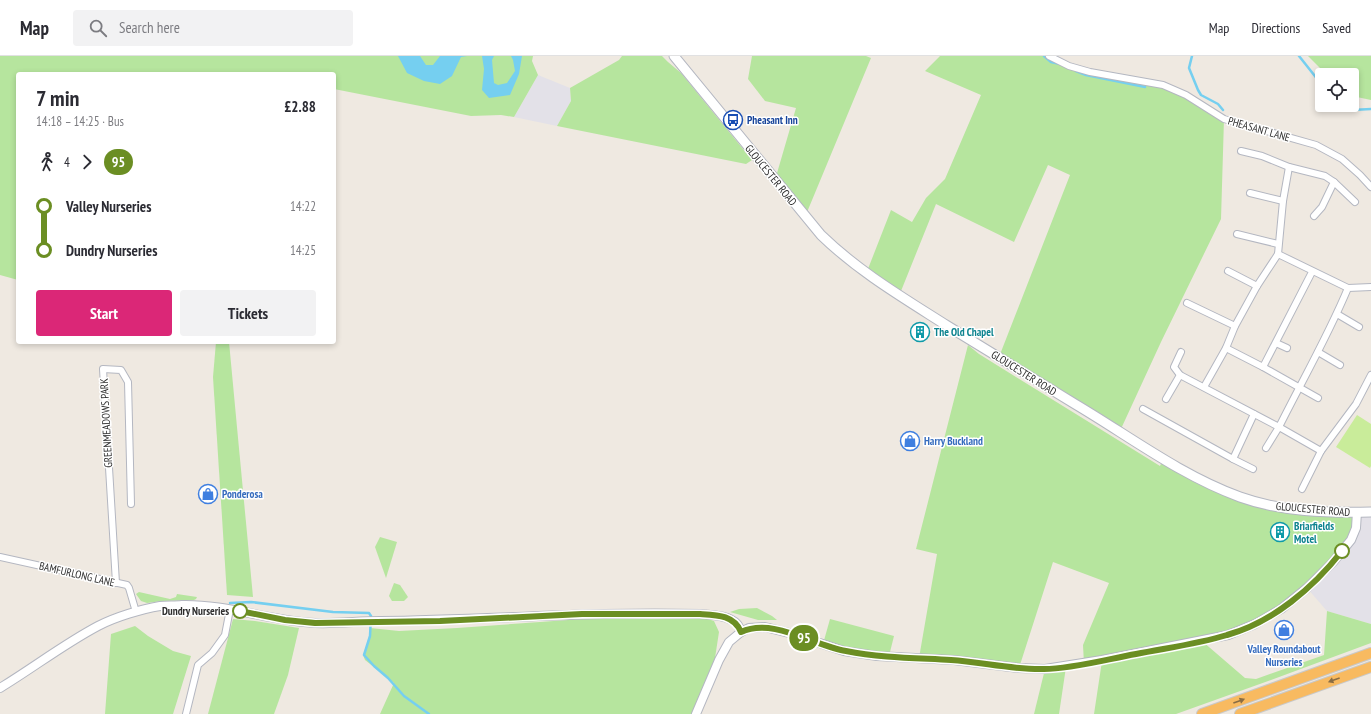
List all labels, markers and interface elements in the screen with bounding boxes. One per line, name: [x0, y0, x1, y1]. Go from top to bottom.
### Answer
search box: [73, 10, 353, 46]
text: Map: [20, 16, 49, 40]
icon: search: [87, 17, 109, 39]
text: Search here: [119, 18, 180, 37]
text: Map: [1209, 19, 1229, 37]
text: Directions: [1251, 19, 1300, 37]
text: Saved: [1322, 19, 1351, 37]
map controls: [1315, 68, 1359, 112]
button: locate: [1315, 68, 1359, 112]
text: 7 min: [36, 84, 79, 112]
text: £2.88: [284, 97, 316, 116]
bus stop icon: Pheasant Inn: [722, 109, 744, 131]
text: 14:18 – 14:25 · Bus: [36, 113, 124, 130]
place label: Pheasant Inn: [747, 113, 798, 127]
street label: PHEASANT LANE: [1226, 113, 1292, 145]
street label: GLOUCESTER ROAD: [742, 142, 800, 209]
icon: walk: [36, 151, 58, 173]
icon: forward: [76, 151, 98, 173]
text: 95: [112, 153, 125, 171]
text: 4: [64, 154, 70, 171]
text: Valley Nurseries: [66, 197, 152, 216]
text: 14:22: [290, 198, 316, 215]
text: Dundry Nurseries: [66, 241, 157, 260]
text: 14:25: [290, 242, 316, 259]
button: Start: [36, 290, 172, 336]
button: Tickets: [180, 290, 316, 336]
building icon: The Old Chapel: [909, 321, 931, 343]
place label: The Old Chapel: [934, 325, 994, 339]
street label: GLOUCESTER ROAD: [989, 347, 1060, 399]
street label: GREENMEADOWS PARK: [97, 377, 115, 468]
shop icon: Harry Buckland: [899, 430, 921, 452]
place label: Harry Buckland: [924, 434, 983, 448]
shop icon: Ponderosa: [197, 483, 219, 505]
place label: Ponderosa: [222, 487, 263, 501]
street label: GLOUCESTER ROAD: [1275, 499, 1351, 519]
place label: Briarfields Motel: [1294, 519, 1334, 546]
building icon: Briarfields Motel: [1269, 521, 1291, 543]
unlabelled marker: [1334, 543, 1350, 559]
street label: BAMFURLONG LANE: [38, 559, 116, 590]
marker: Dundry Nurseries: [232, 603, 248, 619]
place label: Dundry Nurseries: [162, 604, 229, 618]
shop icon: Valley Roundabout Nurseries: [1273, 619, 1295, 641]
line badge: 95: [786, 625, 822, 651]
text: 95: [797, 629, 811, 647]
place label: Valley Roundabout Nurseries: [1247, 642, 1321, 669]
one-way arrow: [1328, 677, 1340, 683]
one-way arrow: [1233, 697, 1245, 703]

